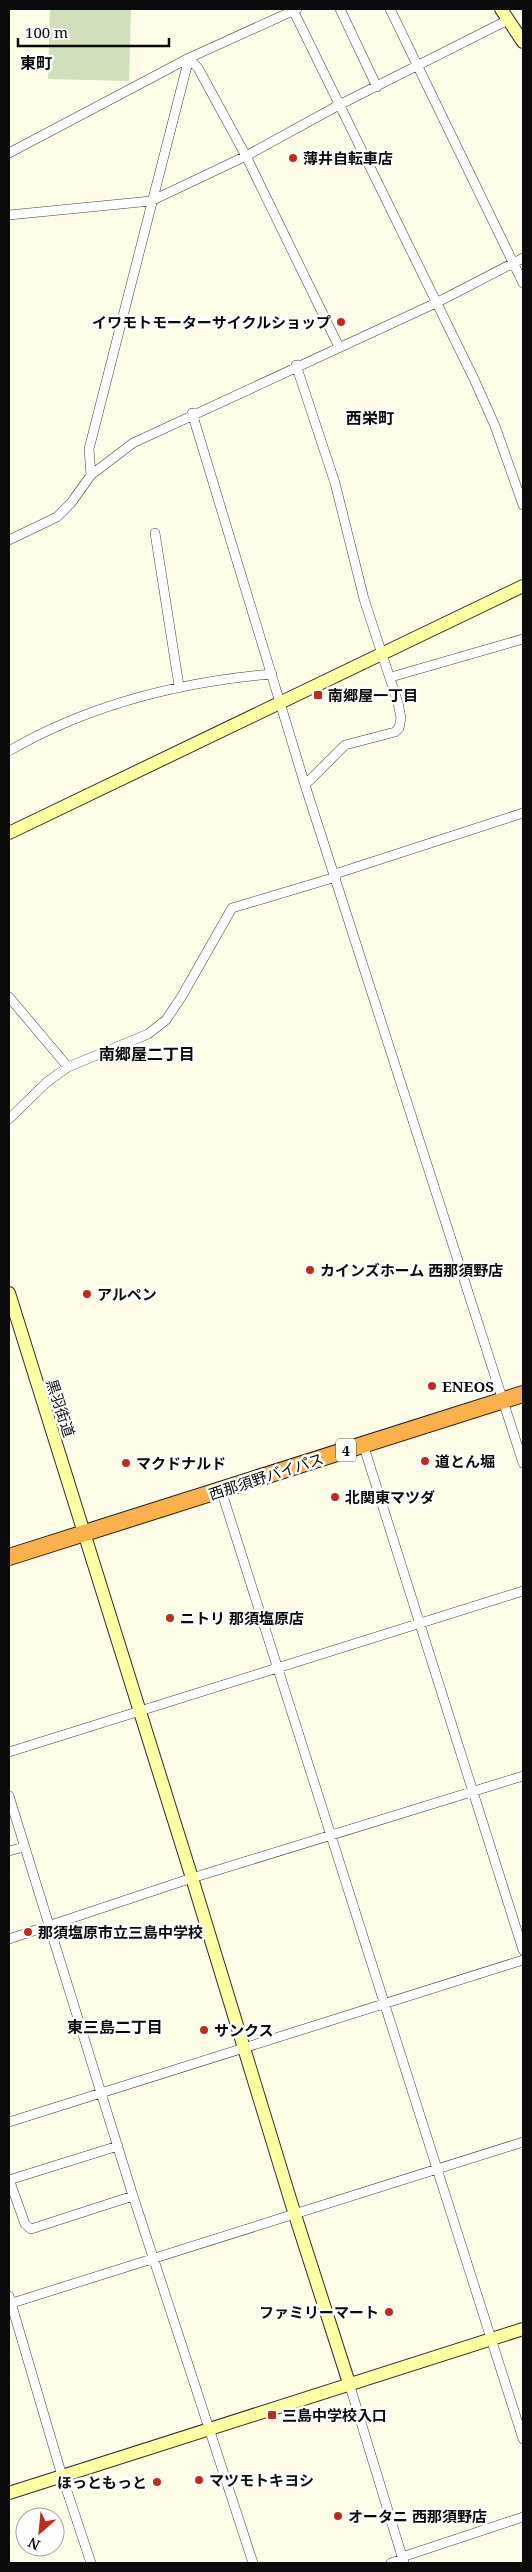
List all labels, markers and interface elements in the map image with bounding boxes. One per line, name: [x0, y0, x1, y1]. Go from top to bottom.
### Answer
scale bar: [18, 15, 169, 47]
text: 100 m: [25, 22, 68, 42]
district label: 東町: [20, 52, 52, 74]
place label: 薄井自転車店: [303, 148, 393, 168]
marker: 薄井自転車店: [287, 152, 299, 164]
place label: イワモトモーターサイクルショップ: [92, 312, 331, 332]
marker: イワモトモーターサイクルショップ: [335, 316, 347, 328]
district label: 西栄町: [346, 407, 394, 429]
place label: 南郷屋一丁目: [328, 685, 418, 705]
marker: 南郷屋一丁目: [312, 689, 324, 701]
district label: 南郷屋二丁目: [99, 1043, 195, 1065]
place label: カインズホーム 西那須野店: [320, 1260, 503, 1280]
marker: カインズホーム 西那須野店: [304, 1264, 316, 1276]
place label: アルペン: [97, 1284, 157, 1304]
marker: アルペン: [81, 1288, 93, 1300]
street label: 黒羽街道: [42, 1376, 80, 1440]
place label: ENEOS: [442, 1376, 494, 1396]
marker: ENEOS: [426, 1380, 438, 1392]
road number: 4: [336, 1438, 356, 1462]
street label: 西那須野バイパス: [206, 1448, 326, 1504]
place label: 道とん堀: [435, 1451, 495, 1471]
place label: マクドナルド: [136, 1453, 226, 1473]
marker: 道とん堀: [419, 1455, 431, 1467]
marker: マクドナルド: [120, 1457, 132, 1469]
place label: 北関東マツダ: [345, 1487, 435, 1507]
marker: 北関東マツダ: [329, 1491, 341, 1503]
place label: ニトリ 那須塩原店: [180, 1608, 304, 1628]
marker: ニトリ 那須塩原店: [164, 1612, 176, 1624]
place label: 那須塩原市立三島中学校: [38, 1922, 203, 1942]
marker: 那須塩原市立三島中学校: [22, 1926, 34, 1938]
district label: 東三島二丁目: [67, 2016, 163, 2038]
place label: サンクス: [214, 2020, 274, 2040]
marker: サンクス: [198, 2024, 210, 2036]
place label: ファミリーマート: [259, 2302, 379, 2322]
marker: ファミリーマート: [383, 2306, 395, 2318]
place label: 三島中学校入口: [282, 2405, 387, 2425]
marker: 三島中学校入口: [266, 2409, 278, 2421]
place label: マツモトキヨシ: [209, 2470, 314, 2490]
place label: ほっともっと: [57, 2472, 147, 2492]
marker: マツモトキヨシ: [193, 2474, 205, 2486]
marker: ほっともっと: [151, 2476, 163, 2488]
place label: オータニ 西那須野店: [348, 2506, 487, 2526]
north arrow: [15, 2507, 65, 2557]
marker: オータニ 西那須野店: [332, 2510, 344, 2522]
text: N: [25, 2533, 43, 2555]

